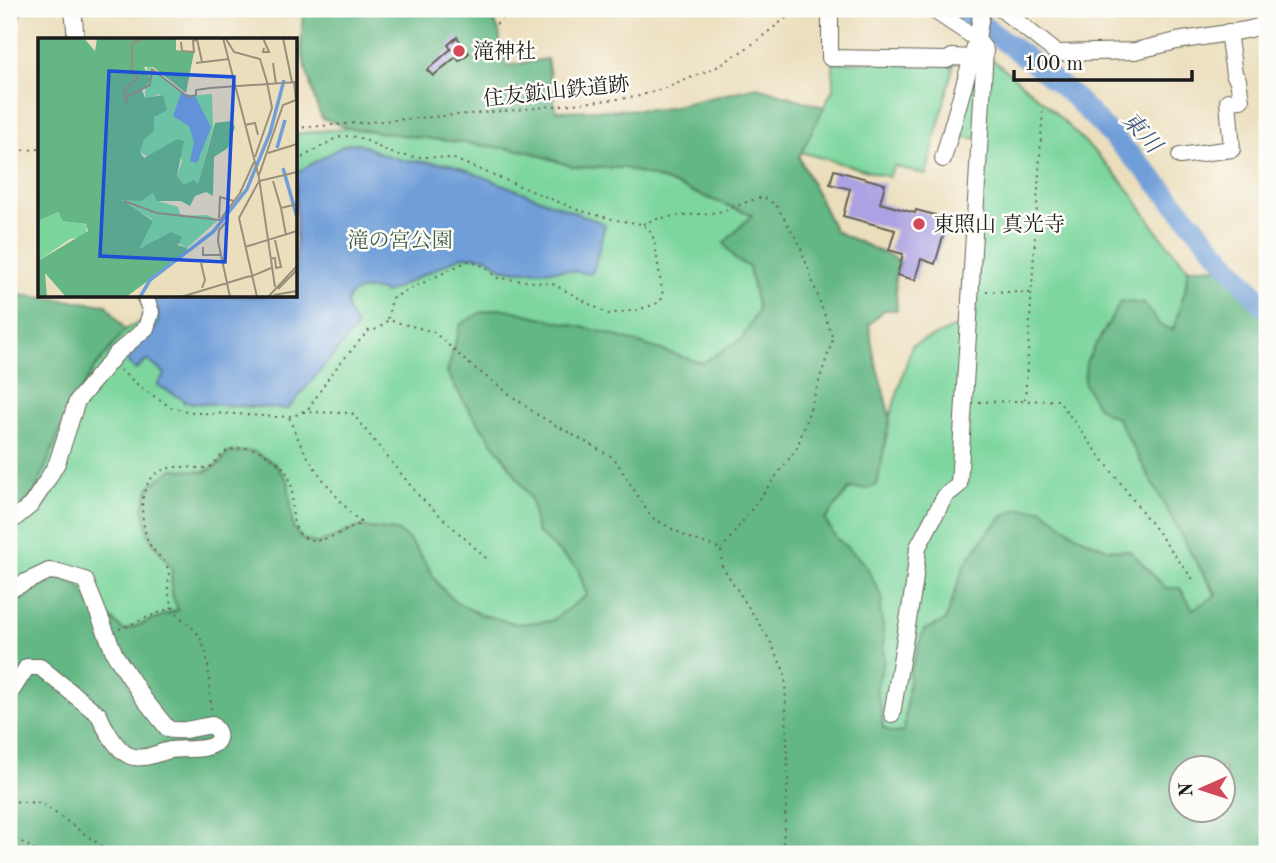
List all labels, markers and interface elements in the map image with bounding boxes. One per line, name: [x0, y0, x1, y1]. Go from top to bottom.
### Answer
inset map: [38, 38, 298, 298]
scale bar: [1014, 38, 1192, 82]
place label: 滝神社: [473, 40, 536, 63]
marker: 滝神社: [451, 43, 467, 59]
text: 100 m: [1024, 54, 1083, 75]
street label: 住友鉱山鉄道跡: [482, 71, 630, 111]
water label: 東川: [1117, 107, 1168, 160]
place label: 東照山 真光寺: [933, 213, 1065, 236]
marker: 東照山 真光寺: [911, 216, 927, 232]
park label: 滝の宮公園: [348, 229, 453, 252]
north arrow: [1168, 754, 1238, 824]
text: N: [1178, 782, 1197, 798]

